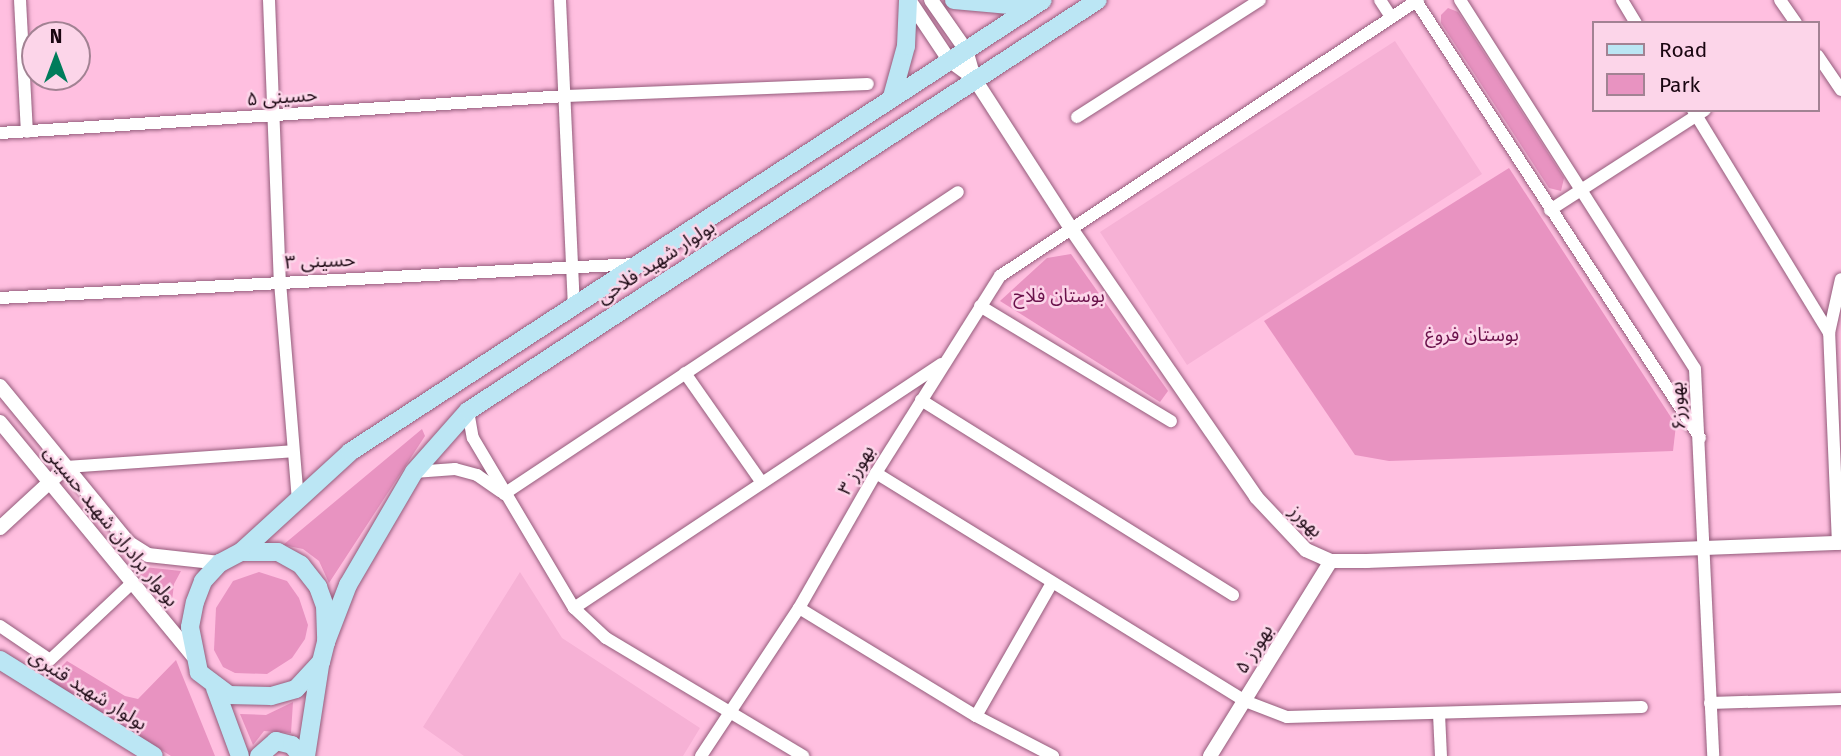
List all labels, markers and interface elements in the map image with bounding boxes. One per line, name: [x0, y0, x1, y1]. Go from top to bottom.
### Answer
north arrow: [21, 21, 91, 91]
legend: [1592, 21, 1820, 112]
text: N: [50, 25, 62, 48]
text: Road: [1659, 37, 1707, 63]
text: Park: [1659, 72, 1700, 98]
street label: حسینی ۵: [246, 83, 318, 111]
street label: بولوار شهید فلاحی: [593, 215, 719, 309]
street label: حسینی ۳: [284, 248, 356, 274]
park label: بوستان فلاح: [1013, 285, 1105, 307]
park label: بوستان فروغ: [1425, 324, 1519, 346]
street label: بهورز۶: [1665, 381, 1691, 431]
street label: بولوار برادران شهید حسینی: [39, 441, 183, 611]
street label: بهورز ۳: [833, 441, 879, 499]
street label: بهورز: [1285, 500, 1327, 542]
street label: بهورز ۵: [1230, 620, 1278, 678]
street label: بولوار شهید قنبری: [25, 645, 151, 735]

